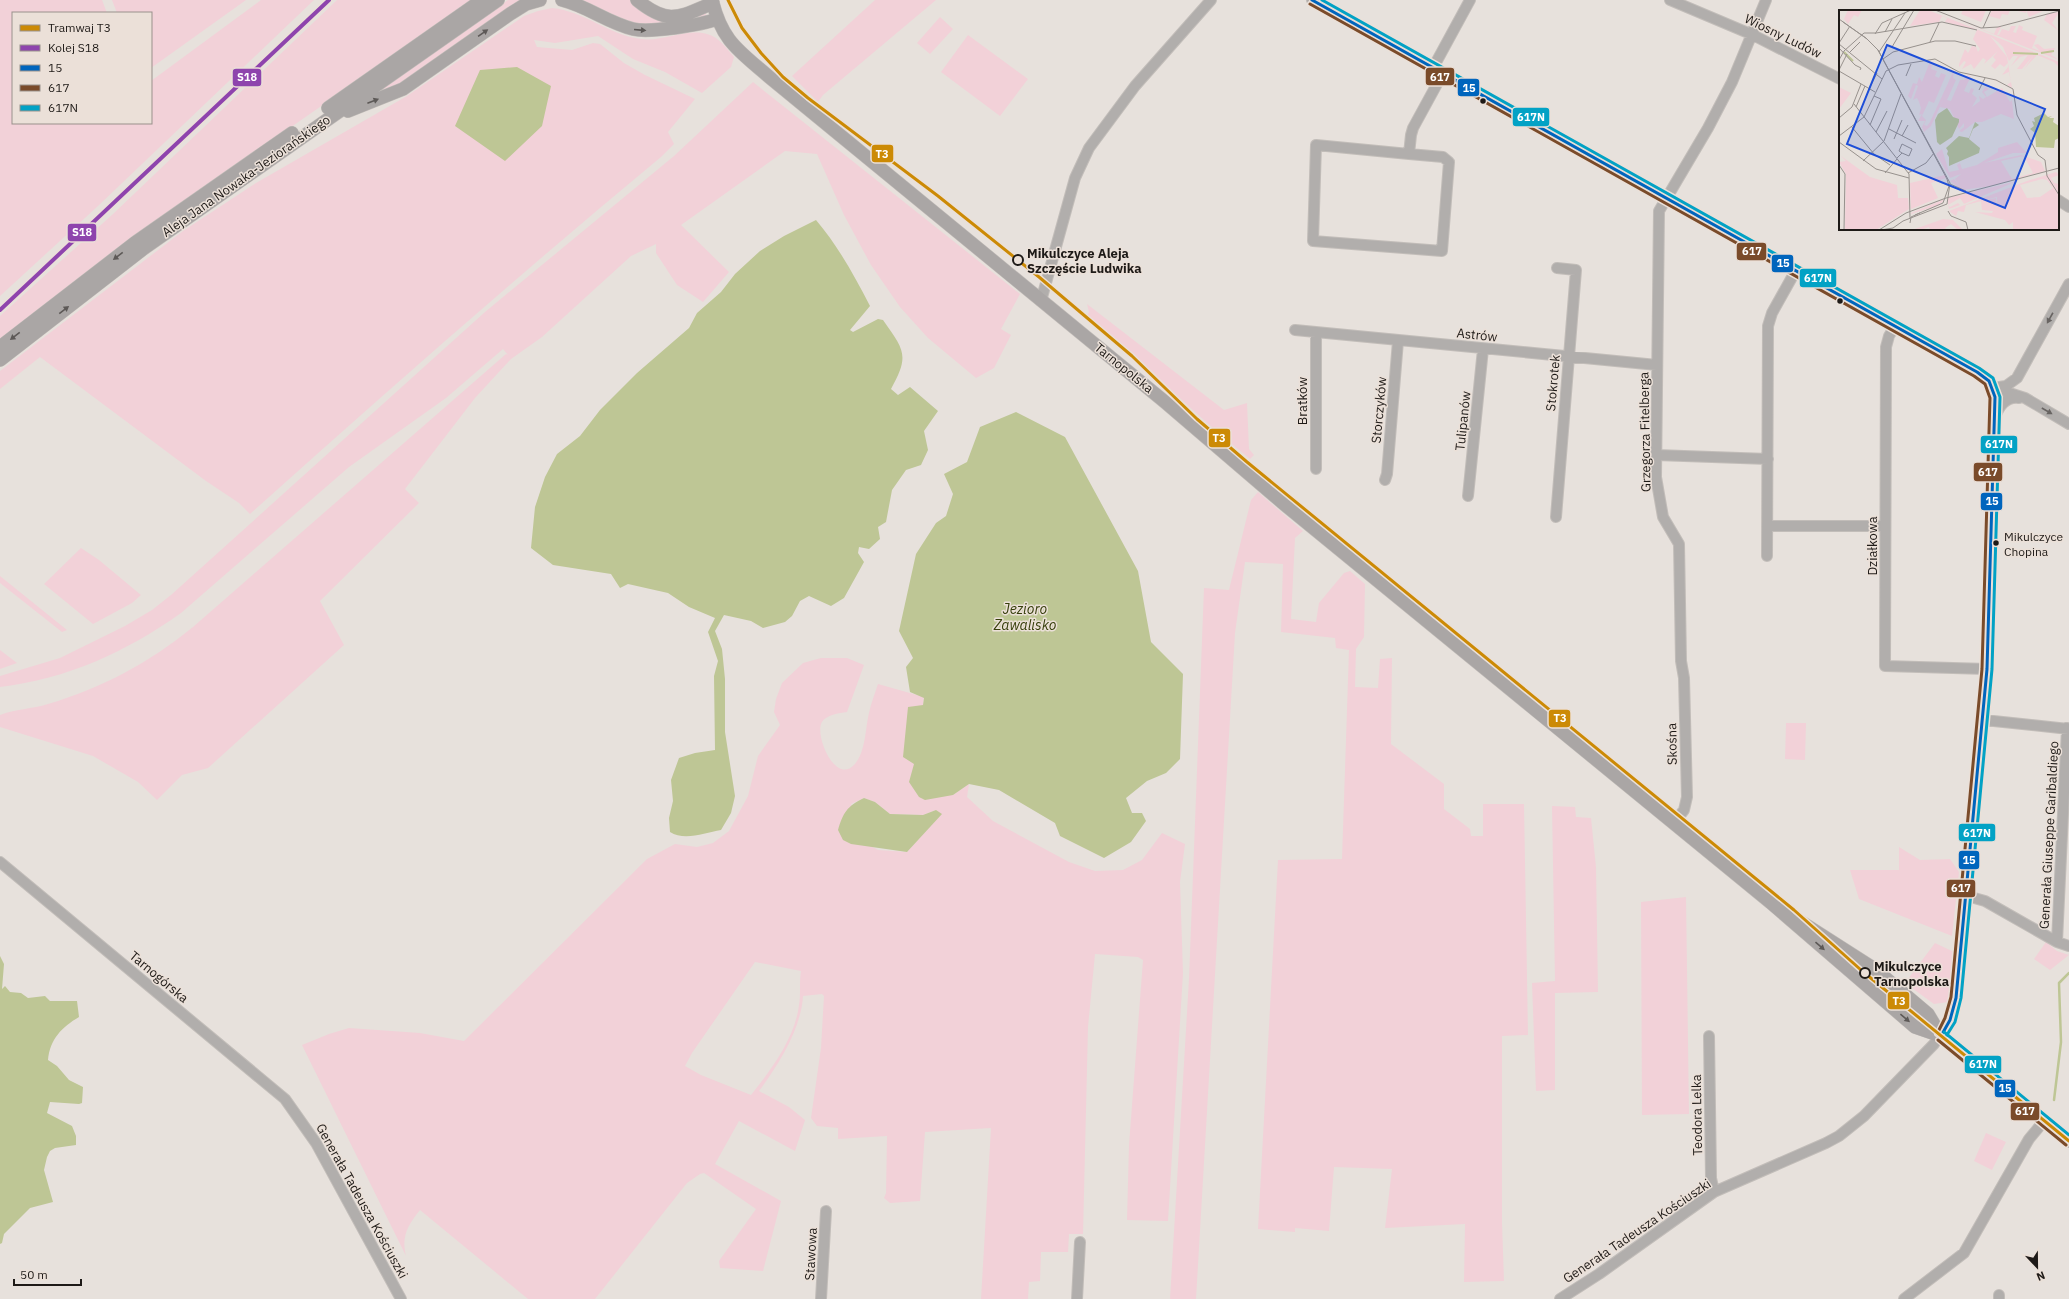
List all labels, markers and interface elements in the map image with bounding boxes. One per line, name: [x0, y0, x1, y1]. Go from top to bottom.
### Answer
street label: Wiosny Ludów: [1742, 10, 1824, 62]
inset map: [1839, 10, 2059, 230]
legend: [12, 12, 152, 124]
text: Tramwaj T3: [48, 20, 111, 35]
one-way arrow: [634, 27, 646, 33]
one-way arrow: [478, 29, 488, 37]
text: Kolej S18: [48, 40, 99, 55]
text: 15: [48, 60, 62, 75]
line badge: 617: [1425, 67, 1455, 86]
line badge: S18: [232, 68, 262, 87]
text: S18: [237, 70, 257, 84]
text: 617: [1430, 70, 1450, 84]
line badge: 15: [1457, 78, 1480, 97]
text: 617: [48, 80, 70, 95]
text: 15: [1462, 81, 1476, 95]
unlabelled marker: [1478, 96, 1488, 106]
one-way arrow: [368, 98, 380, 104]
text: 617N: [48, 100, 78, 115]
line badge: 617N: [1512, 107, 1550, 127]
text: 617N: [1517, 110, 1545, 124]
street label: Aleja Jana Nowaka-Jeziorańskiego: [158, 111, 334, 241]
line badge: T3: [871, 144, 894, 163]
text: T3: [875, 147, 889, 161]
line badge: S18: [67, 223, 97, 242]
text: S18: [72, 225, 92, 239]
line badge: 617: [1736, 242, 1767, 261]
text: 617: [1742, 244, 1762, 258]
place label: Mikulczyce Aleja Szczęście Ludwika: [1027, 245, 1142, 277]
one-way arrow: [112, 252, 123, 261]
marker: Mikulczyce Aleja Szczęście Ludwika: [1012, 254, 1024, 266]
line badge: 15: [1771, 254, 1794, 273]
text: 15: [1776, 256, 1790, 270]
line badge: 617N: [1799, 268, 1837, 288]
text: 617N: [1804, 271, 1832, 285]
unlabelled marker: [1835, 296, 1845, 306]
one-way arrow: [59, 306, 70, 314]
one-way arrow: [2047, 312, 2053, 324]
street label: Astrów: [1456, 324, 1498, 346]
one-way arrow: [10, 331, 20, 339]
street label: Tarnopolska: [1091, 339, 1157, 397]
street label: Stokrotek: [1542, 354, 1564, 412]
street label: Grzegorza Fitelberga: [1635, 372, 1655, 492]
street label: Storczyków: [1368, 376, 1390, 444]
street label: Bratków: [1294, 377, 1311, 425]
street label: Tulipanów: [1451, 390, 1475, 452]
one-way arrow: [2041, 407, 2053, 414]
line badge: T3: [1208, 428, 1231, 448]
text: T3: [1212, 431, 1226, 445]
line badge: 617N: [1980, 435, 2018, 454]
text: 617N: [1985, 437, 2013, 451]
line badge: 617: [1973, 462, 2003, 482]
text: 617: [1978, 465, 1998, 479]
line badge: 15: [1980, 492, 2003, 511]
text: 15: [1985, 494, 1999, 508]
street label: Działkowa: [1864, 516, 1881, 576]
place label: Mikulczyce Chopina: [2004, 529, 2064, 559]
marker: Mikulczyce Chopina: [1991, 538, 2001, 548]
water label: Jezioro Zawalisko: [993, 600, 1057, 634]
line badge: T3: [1548, 709, 1571, 728]
text: T3: [1553, 711, 1567, 725]
street label: Skośna: [1663, 723, 1681, 765]
street label: Generała Giuseppe Garibaldiego: [2036, 740, 2062, 930]
line badge: 617N: [1958, 823, 1996, 842]
text: 617N: [1963, 826, 1991, 840]
line badge: 15: [1958, 850, 1980, 870]
text: 15: [1962, 853, 1976, 867]
line badge: 617: [1946, 879, 1976, 898]
text: 617: [1951, 881, 1971, 895]
one-way arrow: [1815, 942, 1825, 951]
street label: Tarnogórska: [126, 947, 192, 1007]
place label: Mikulczyce Tarnopolska: [1874, 958, 1949, 990]
marker: Mikulczyce Tarnopolska: [1859, 967, 1871, 979]
line badge: T3: [1887, 991, 1910, 1010]
text: T3: [1892, 994, 1906, 1008]
one-way arrow: [1899, 1014, 1910, 1023]
line badge: 617N: [1964, 1055, 2002, 1074]
text: 617N: [1969, 1057, 1997, 1071]
street label: Teodora Lelka: [1688, 1074, 1706, 1156]
line badge: 15: [1994, 1079, 2016, 1098]
text: 15: [1998, 1081, 2012, 1095]
line badge: 617: [2010, 1102, 2040, 1121]
text: 617: [2015, 1104, 2035, 1118]
street label: Generała Tadeusza Kościuszki: [312, 1120, 412, 1282]
street label: Generała Tadeusza Kościuszki: [1560, 1175, 1714, 1287]
street label: Stawowa: [801, 1227, 821, 1281]
north arrow: [2017, 1247, 2057, 1287]
scale bar: [14, 1261, 81, 1287]
text: 50 m: [20, 1267, 48, 1282]
text: N: [2034, 1268, 2047, 1284]

